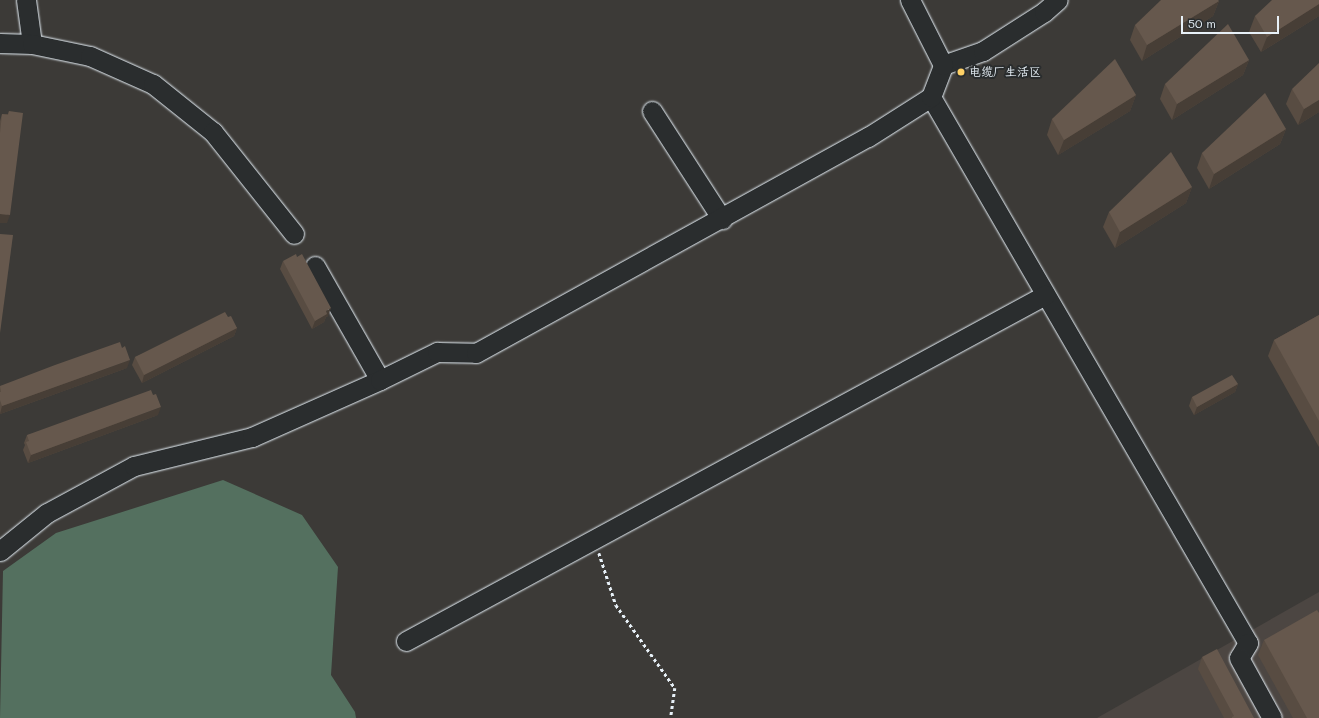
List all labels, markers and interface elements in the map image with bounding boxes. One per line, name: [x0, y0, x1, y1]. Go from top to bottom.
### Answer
scale bar: [1183, 8, 1281, 34]
text: 50 m: [1188, 15, 1216, 31]
place label: 电缆厂生活区: [969, 65, 1041, 79]
marker: 电缆厂生活区: [956, 67, 966, 77]

